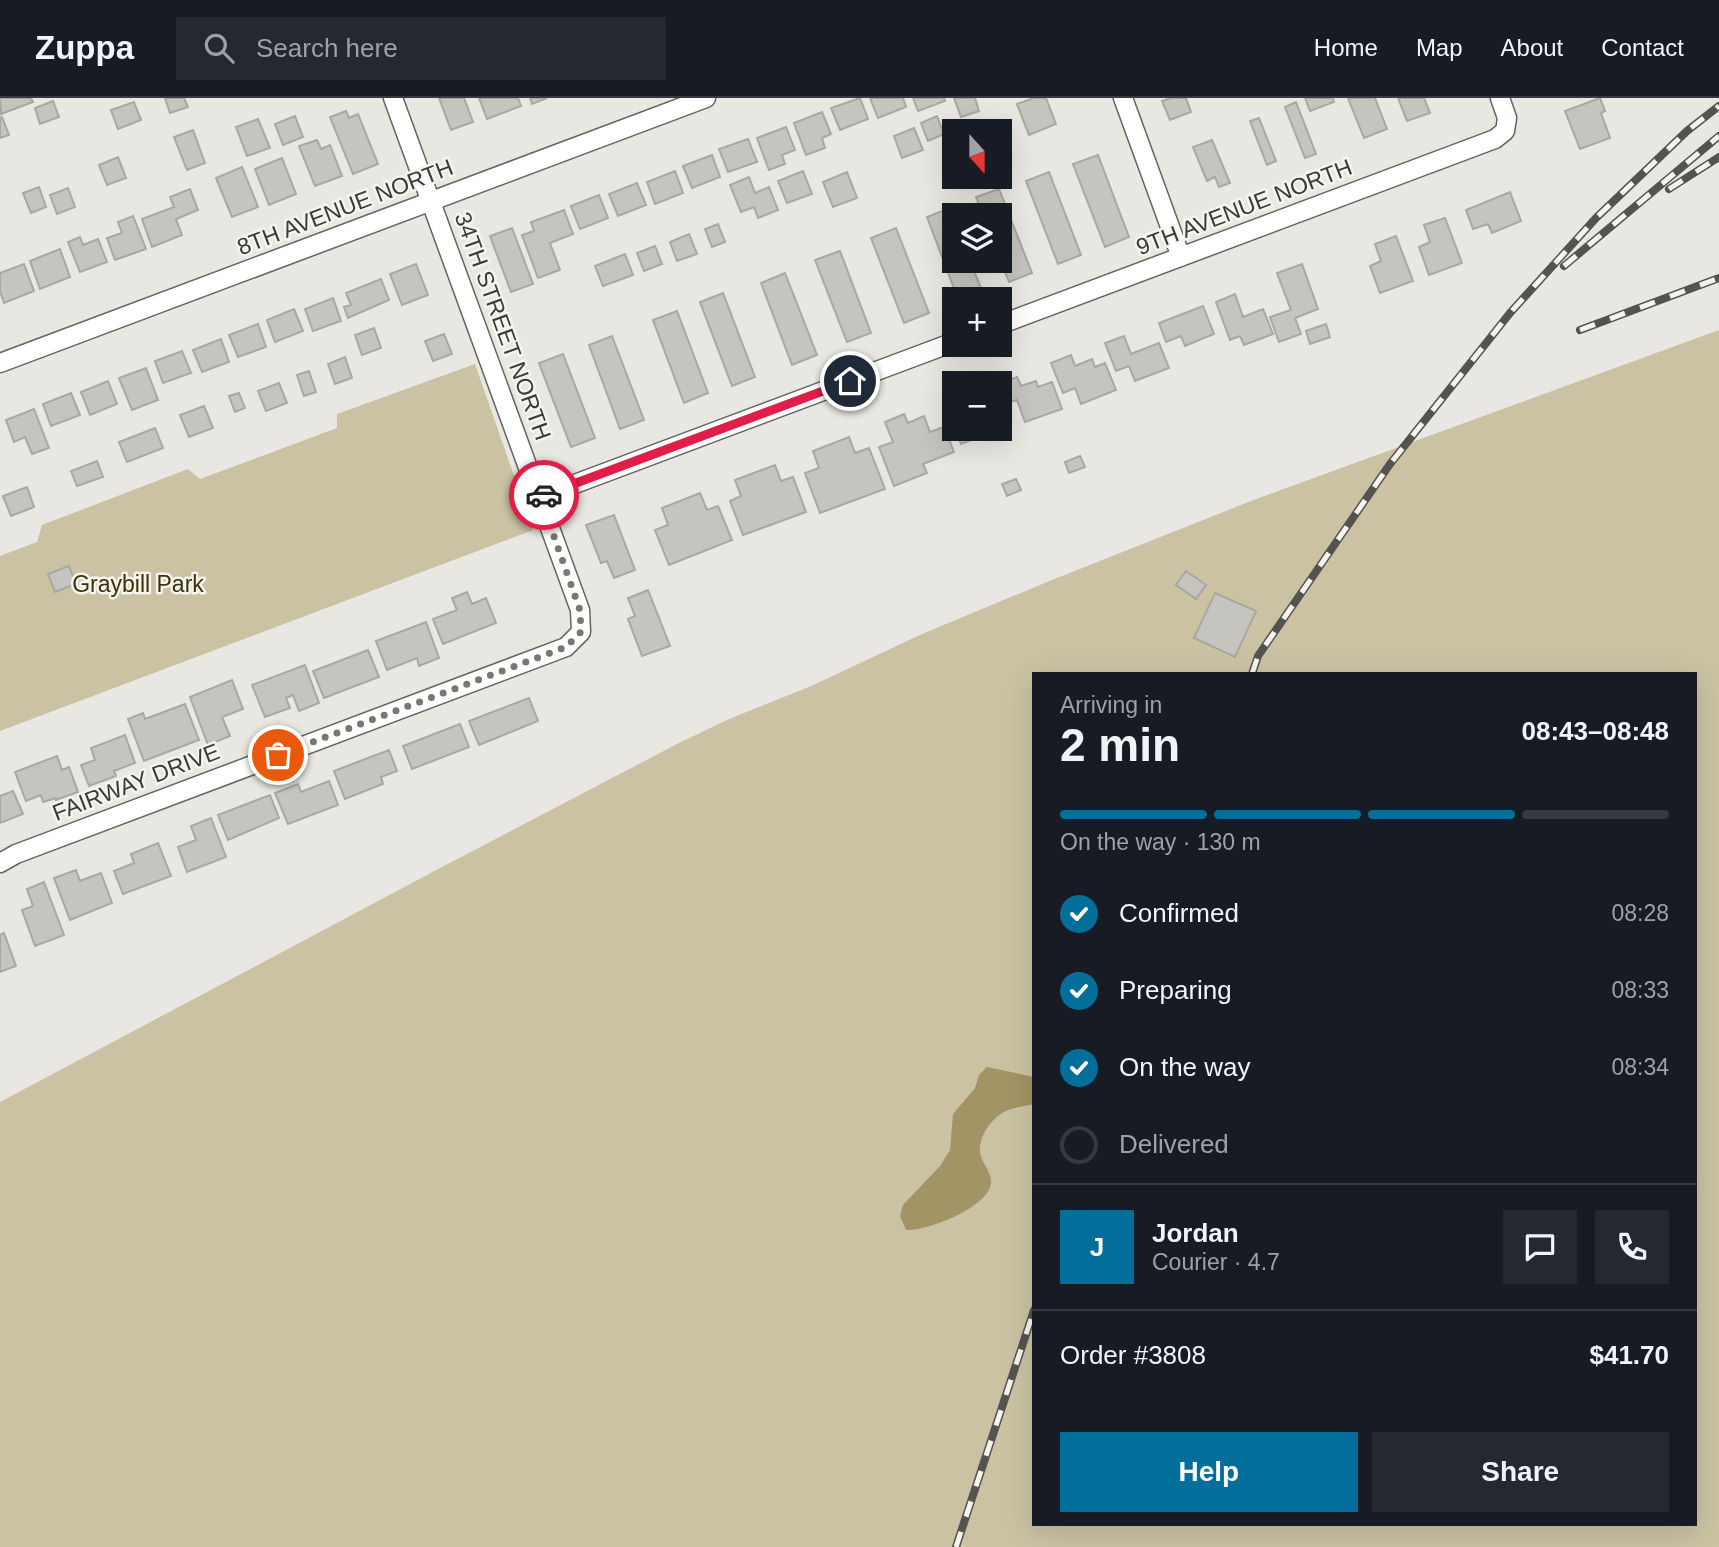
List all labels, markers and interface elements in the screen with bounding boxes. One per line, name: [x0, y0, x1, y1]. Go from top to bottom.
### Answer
search box: [176, 17, 666, 80]
text: Zuppa: [35, 29, 134, 66]
icon: search: [200, 29, 238, 67]
text: Search here: [256, 33, 398, 63]
text: Home: [1314, 34, 1378, 61]
text: Map: [1416, 34, 1463, 61]
text: About: [1501, 34, 1563, 61]
text: Contact: [1601, 34, 1684, 61]
north arrow: [942, 119, 1012, 189]
map controls: [942, 119, 1012, 441]
street label: 8TH AVENUE NORTH: [233, 154, 457, 260]
street label: 9TH AVENUE NORTH: [1132, 154, 1356, 260]
button: layers: [942, 203, 1012, 273]
street label: 34TH STREET NORTH: [450, 208, 556, 444]
button: +: [942, 287, 1012, 357]
pin: [820, 351, 880, 411]
icon: home: [831, 362, 869, 400]
button: −: [942, 371, 1012, 441]
courier: [509, 460, 579, 530]
icon: car: [525, 476, 563, 514]
park label: Graybill Park: [72, 571, 204, 597]
text: Arriving in: [1060, 692, 1162, 718]
text: 08:43–08:48: [1522, 716, 1669, 746]
text: 2 min: [1060, 719, 1180, 771]
pin: [248, 725, 308, 785]
icon: bag: [259, 736, 297, 774]
street label: FAIRWAY DRIVE: [49, 738, 223, 826]
text: On the way · 130 m: [1060, 829, 1261, 855]
icon: check: [1060, 895, 1098, 933]
text: Confirmed: [1119, 898, 1239, 928]
text: 08:28: [1611, 900, 1669, 926]
icon: check: [1060, 972, 1098, 1010]
text: Preparing: [1119, 975, 1232, 1005]
text: 08:33: [1611, 977, 1669, 1003]
icon: check: [1060, 1049, 1098, 1087]
text: On the way: [1119, 1052, 1251, 1082]
text: 08:34: [1611, 1054, 1669, 1080]
text: Delivered: [1119, 1129, 1229, 1159]
button: chat: [1503, 1210, 1577, 1284]
button: phone: [1595, 1210, 1669, 1284]
text: Jordan: [1152, 1218, 1239, 1248]
text: J: [1090, 1232, 1104, 1262]
text: Courier · 4.7: [1152, 1249, 1280, 1275]
text: Order #3808: [1060, 1340, 1206, 1370]
text: $41.70: [1589, 1340, 1669, 1370]
button: Help: [1060, 1432, 1358, 1512]
button: Share: [1372, 1432, 1669, 1512]

